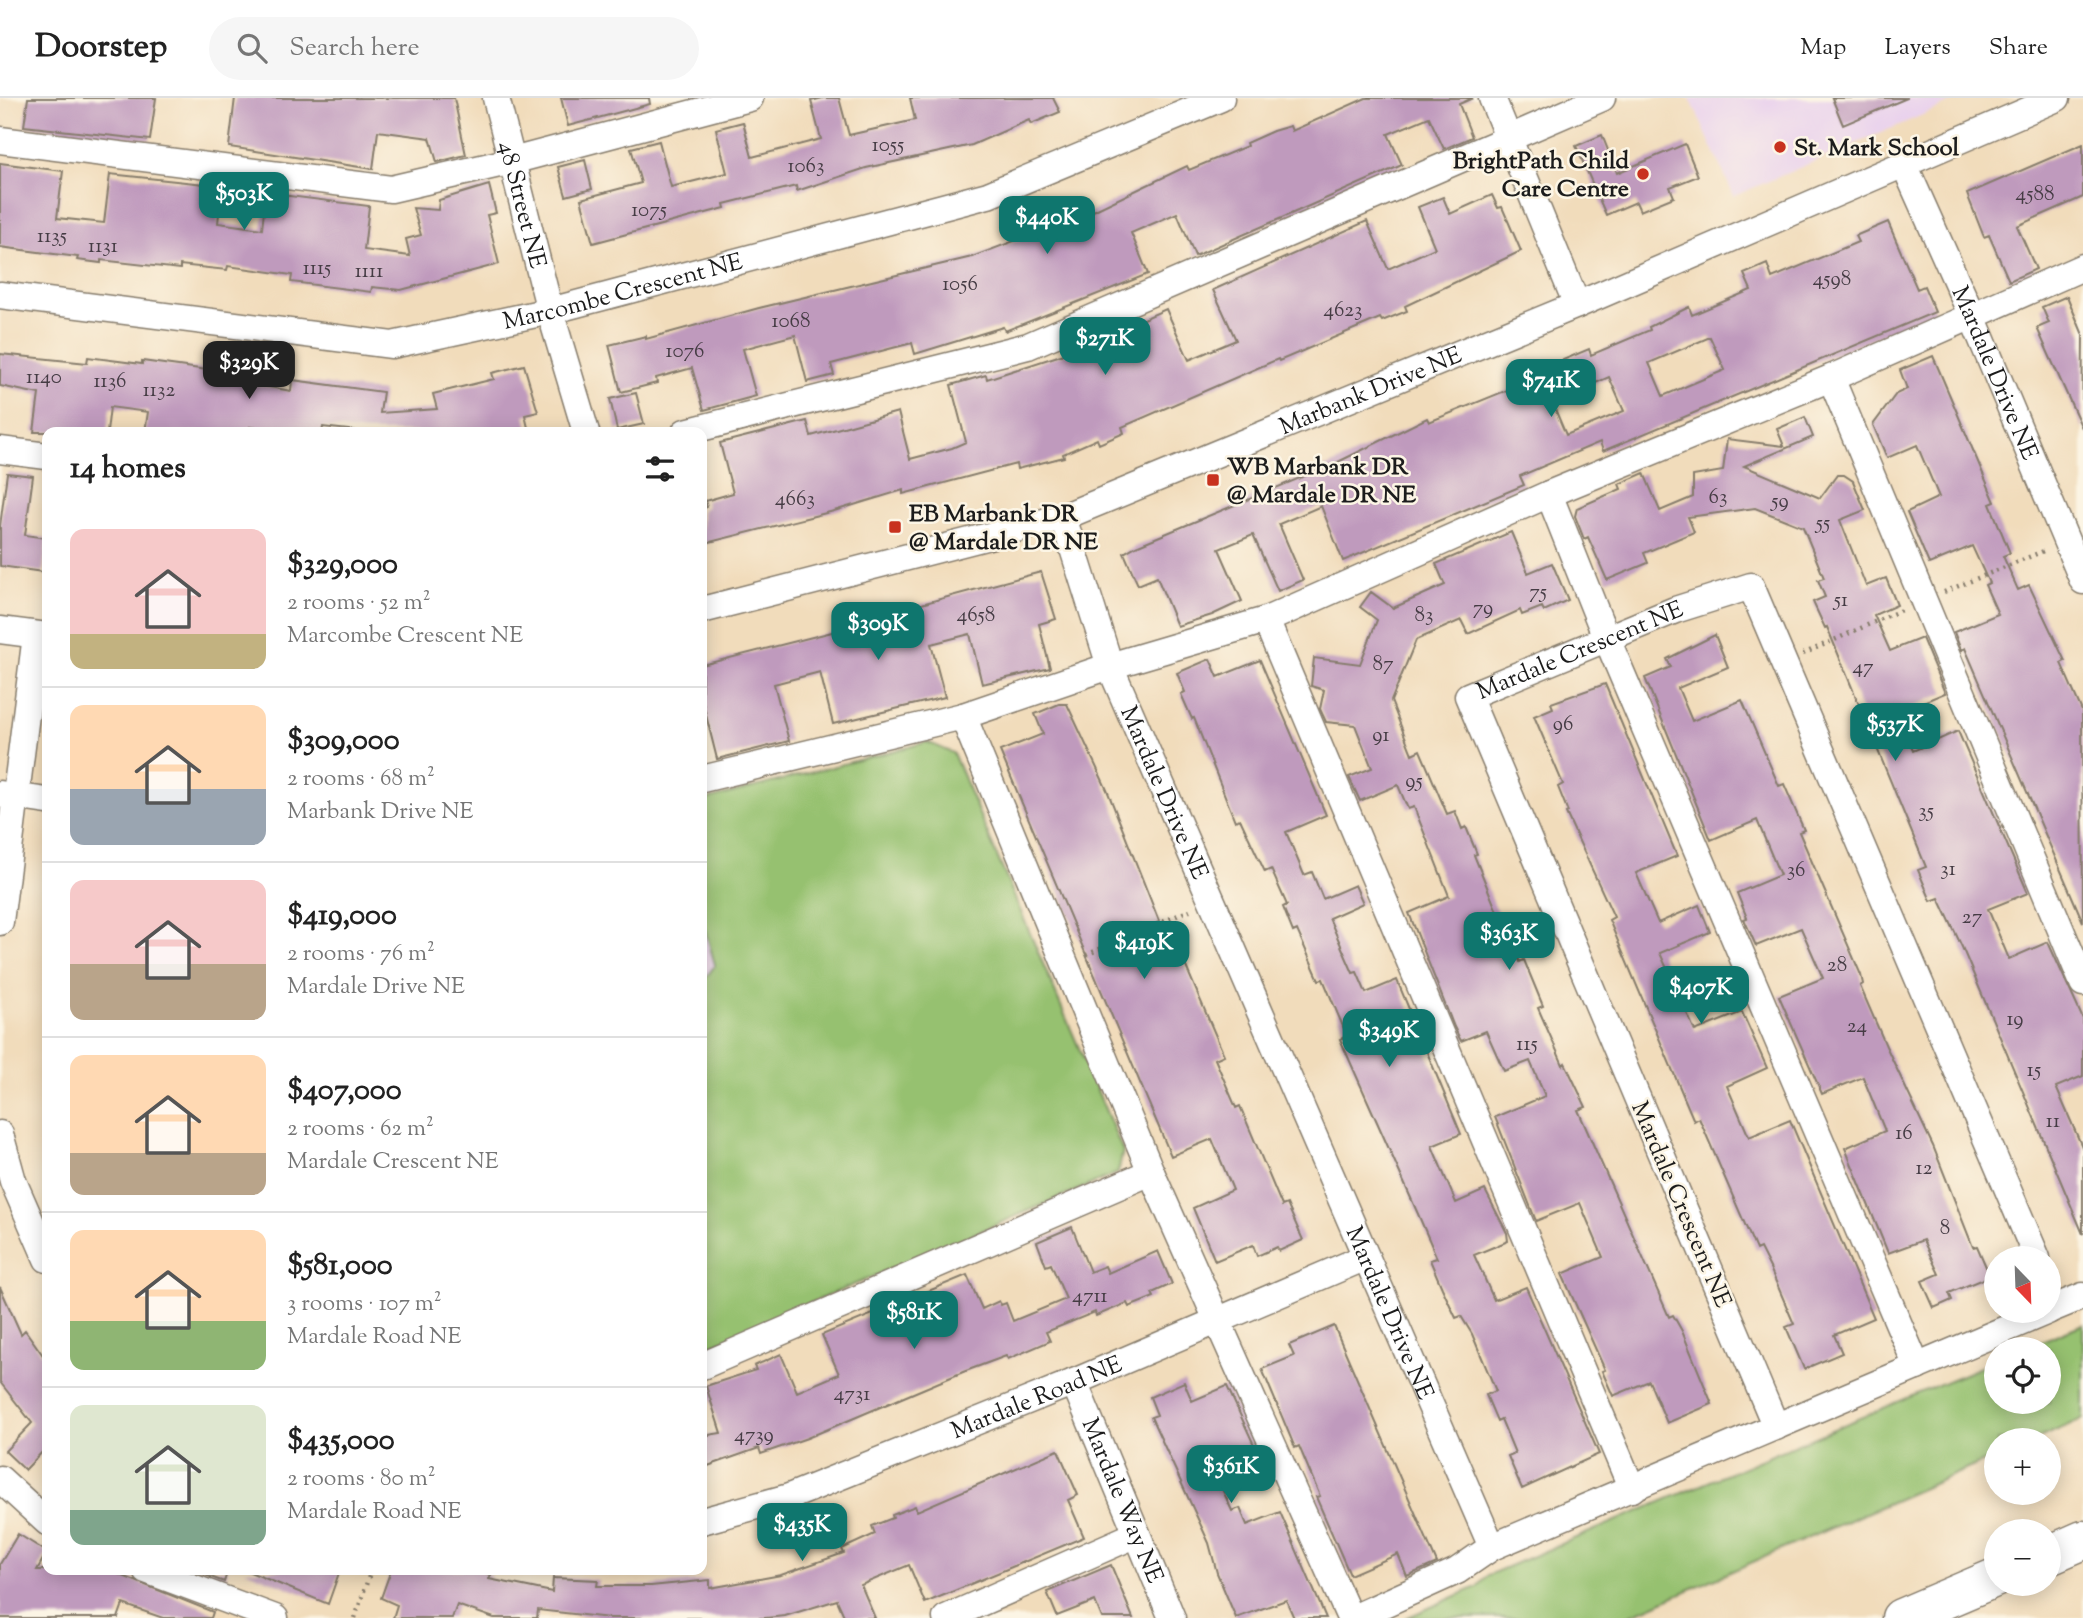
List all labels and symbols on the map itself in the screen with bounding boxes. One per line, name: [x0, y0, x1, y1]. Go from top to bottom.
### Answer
house number: 1055: [872, 131, 904, 161]
place label: St. Mark School: [1794, 132, 1960, 166]
street label: 48 Street NE: [489, 138, 554, 273]
marker: St. Mark School: [1772, 139, 1788, 155]
place label: BrightPath Child Care Centre: [1453, 145, 1629, 207]
house number: 1063: [788, 152, 824, 182]
marker: BrightPath Child Care Centre: [1635, 166, 1651, 182]
pin: $503K: [195, 172, 293, 232]
house number: 4588: [2016, 180, 2054, 210]
house number: 1075: [631, 196, 667, 226]
pin: $440K: [998, 197, 1096, 256]
house number: 1135: [37, 222, 67, 252]
house number: 1131: [88, 232, 118, 262]
street label: Marcombe Crescent NE: [500, 246, 747, 340]
house number: 1115: [303, 254, 331, 284]
house number: 1111: [355, 257, 383, 287]
house number: 4598: [1813, 265, 1851, 295]
house number: 1056: [942, 270, 978, 300]
street label: Mardale Drive NE: [1942, 281, 2046, 466]
house number: 4623: [1324, 296, 1362, 326]
house number: 1068: [772, 307, 810, 337]
pin: $271K: [1056, 317, 1154, 377]
house number: 1076: [666, 337, 705, 367]
street label: Marbank Drive NE: [1274, 339, 1468, 445]
pin: $329K: [200, 342, 298, 401]
pin: $741K: [1502, 360, 1600, 419]
house number: 1140: [26, 363, 62, 393]
house number: 1136: [93, 367, 127, 397]
house number: 1132: [143, 376, 175, 406]
place label: WB Marbank DR @ Mardale DR NE: [1227, 451, 1416, 513]
marker: WB Marbank DR @ Mardale DR NE: [1205, 472, 1221, 488]
house number: 63: [1709, 483, 1727, 513]
house number: 4663: [775, 485, 815, 515]
house number: 59: [1770, 487, 1789, 517]
place label: EB Marbank DR @ Mardale DR NE: [909, 498, 1098, 560]
house number: 55: [1815, 509, 1830, 539]
marker: EB Marbank DR @ Mardale DR NE: [887, 519, 903, 535]
house number: 75: [1529, 578, 1547, 608]
house number: 51: [1833, 586, 1848, 616]
street label: Mardale Crescent NE: [1472, 593, 1689, 710]
house number: 79: [1473, 594, 1493, 624]
house number: 4658: [957, 601, 995, 631]
house number: 83: [1415, 601, 1433, 631]
pin: $309K: [829, 602, 927, 662]
house number: 87: [1372, 650, 1394, 680]
house number: 47: [1852, 653, 1874, 683]
street label: Mardale Drive NE: [1110, 701, 1216, 886]
pin: $537K: [1846, 704, 1944, 763]
house number: 96: [1553, 710, 1573, 740]
house number: 91: [1372, 721, 1390, 751]
house number: 95: [1405, 767, 1423, 797]
house number: 35: [1918, 797, 1934, 827]
house number: 31: [1940, 855, 1956, 885]
house number: 36: [1787, 856, 1805, 886]
house number: 27: [1962, 903, 1983, 933]
pin: $363K: [1460, 912, 1558, 972]
pin: $419K: [1095, 922, 1193, 981]
house number: 28: [1827, 951, 1847, 981]
pin: $407K: [1652, 967, 1750, 1026]
house number: 19: [2006, 1005, 2024, 1035]
pin: $349K: [1340, 1010, 1438, 1069]
house number: 24: [1847, 1012, 1867, 1042]
house number: 115: [1516, 1030, 1538, 1060]
house number: 15: [2027, 1056, 2041, 1086]
street label: Mardale Crescent NE: [1621, 1097, 1739, 1313]
house number: 11: [2046, 1107, 2060, 1137]
house number: 16: [1895, 1119, 1913, 1149]
house number: 12: [1916, 1154, 1933, 1184]
house number: 8: [1940, 1214, 1950, 1244]
street label: Mardale Drive NE: [1336, 1221, 1441, 1406]
north arrow: [1984, 1246, 2062, 1323]
house number: 4711: [1072, 1282, 1108, 1312]
pin: $581K: [865, 1292, 963, 1351]
street label: Mardale Road NE: [946, 1348, 1128, 1449]
house number: 4731: [834, 1380, 870, 1410]
street label: Mardale Way NE: [1072, 1413, 1171, 1589]
house number: 4739: [734, 1421, 774, 1451]
pin: $361K: [1182, 1446, 1280, 1505]
pin: $435K: [753, 1504, 851, 1563]

